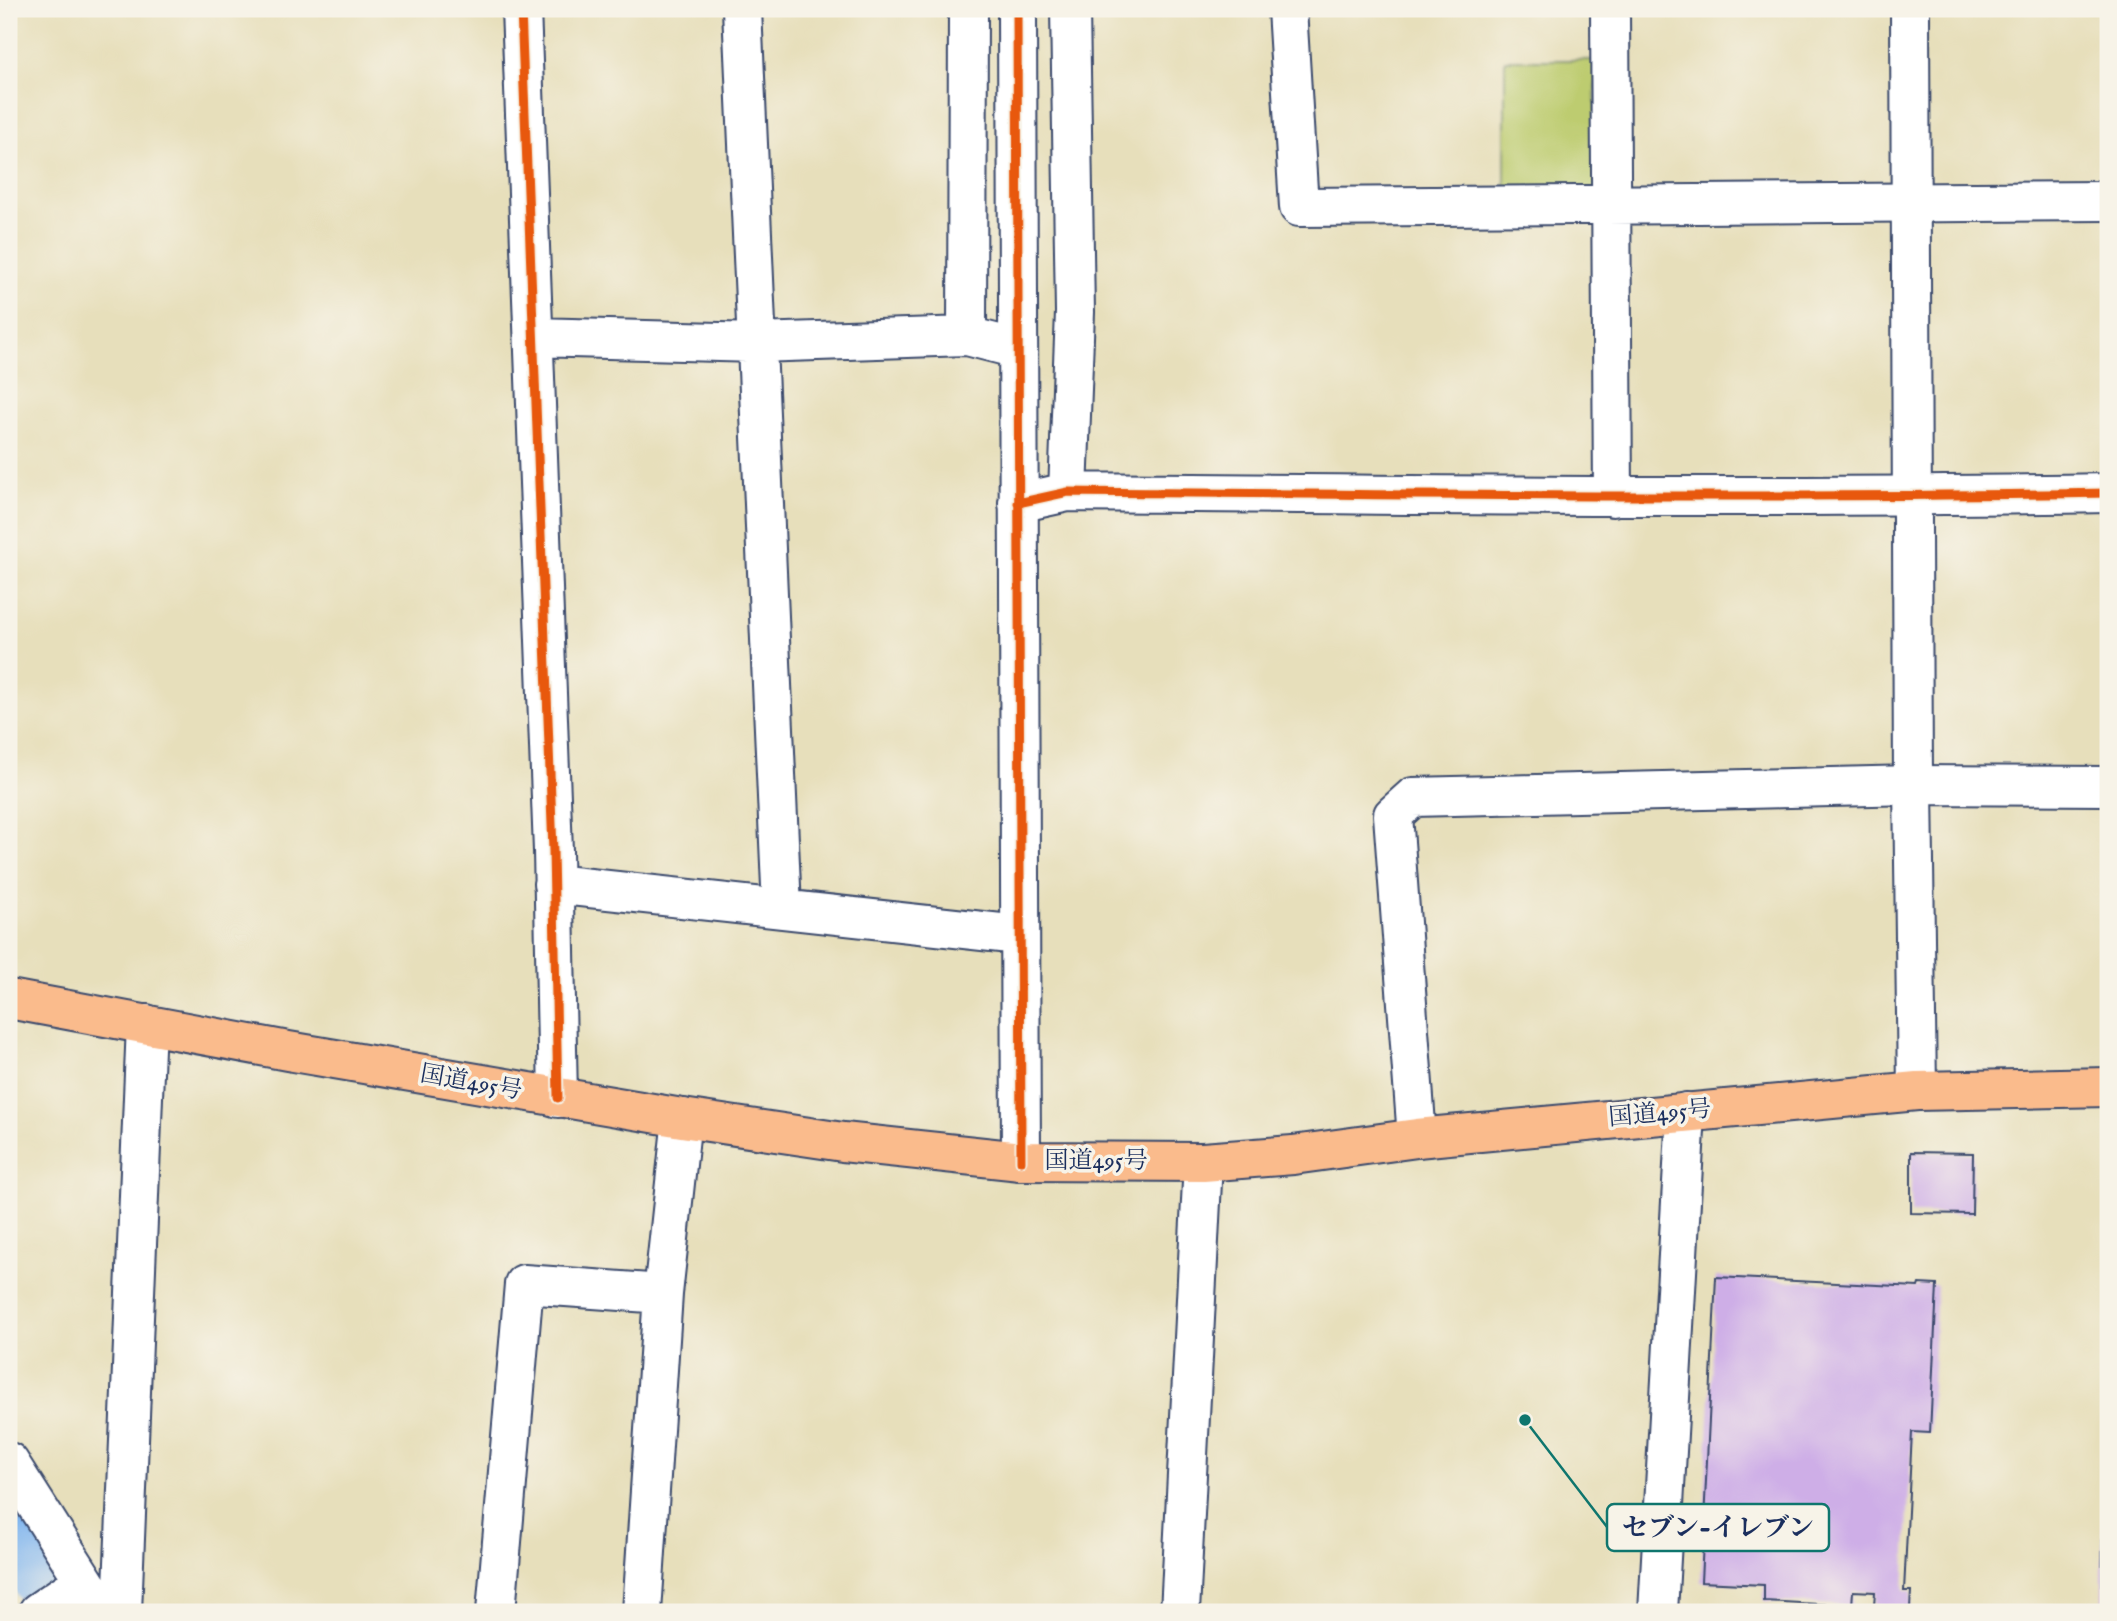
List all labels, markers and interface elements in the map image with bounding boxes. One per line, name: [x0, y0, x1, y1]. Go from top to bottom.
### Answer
street label: 国道495号: [418, 1059, 524, 1107]
street label: 国道495号: [1607, 1094, 1713, 1134]
street label: 国道495号: [1045, 1146, 1147, 1177]
callout: セブン-イレブン: [1607, 1504, 1829, 1551]
text: セブン-イレブン: [1622, 1512, 1814, 1545]

